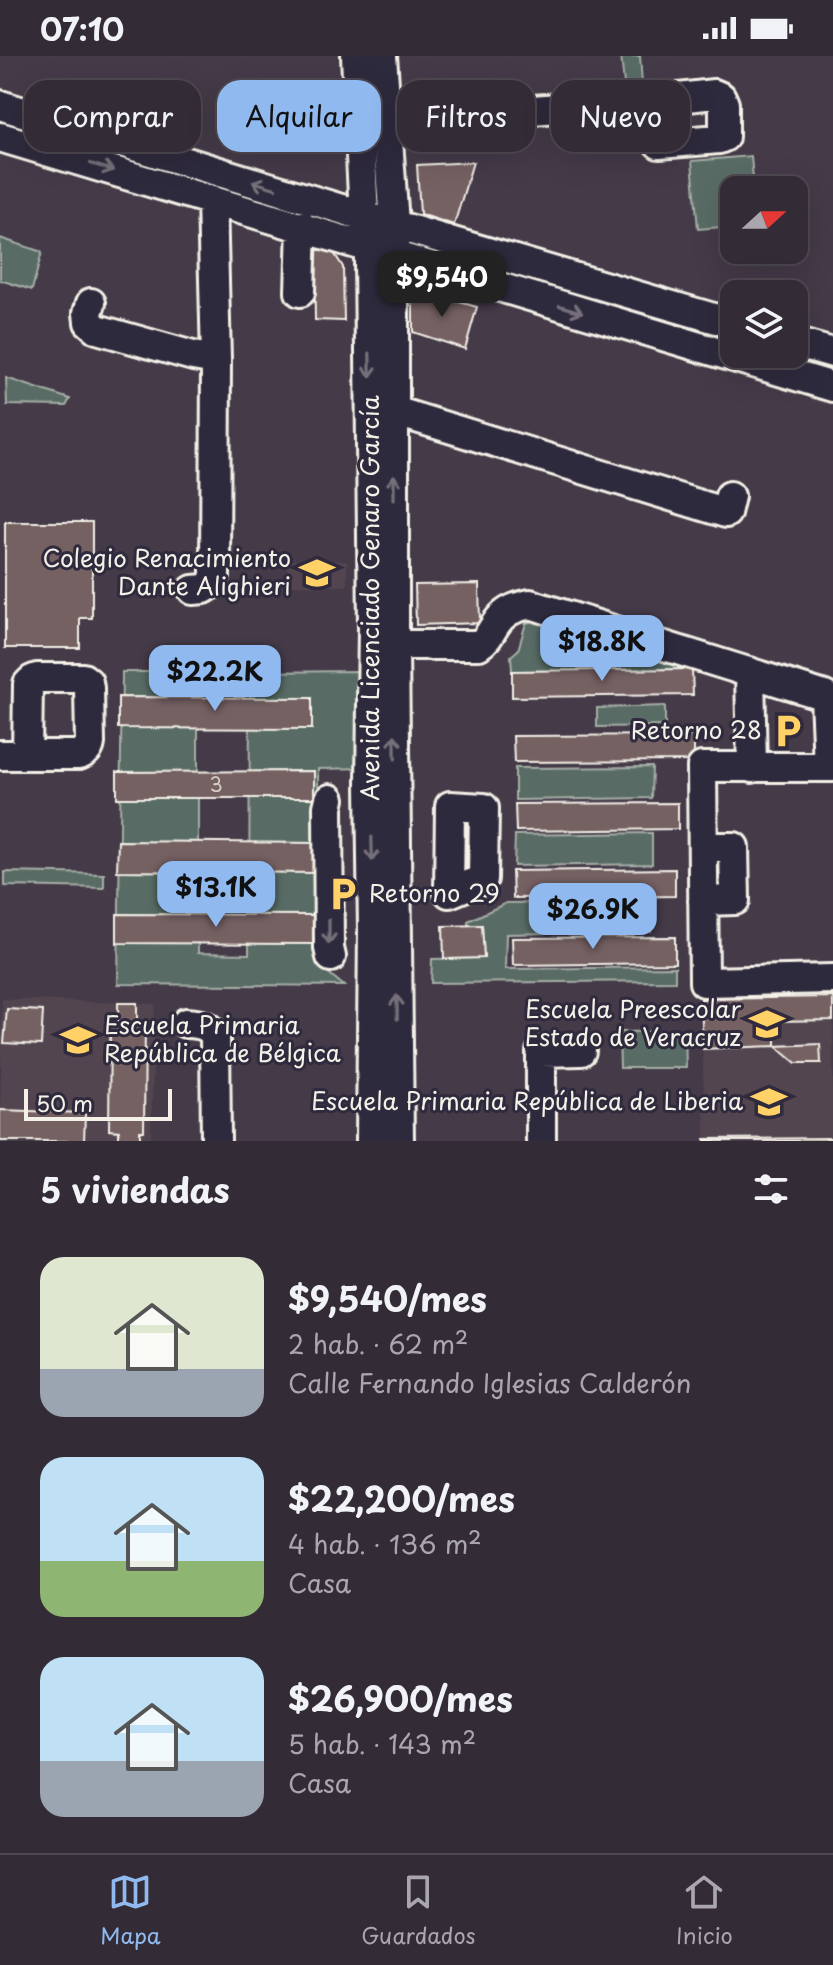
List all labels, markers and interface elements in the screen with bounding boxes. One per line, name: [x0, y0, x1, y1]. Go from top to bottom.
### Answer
text: 07:10: [40, 6, 124, 51]
chip: Comprar: [24, 80, 201, 152]
chip: Alquilar: [217, 80, 381, 152]
chip: Filtros: [397, 80, 535, 152]
chip: Nuevo: [551, 80, 690, 152]
one-way arrow: [88, 160, 114, 175]
north arrow: [720, 176, 808, 264]
map controls: [720, 176, 808, 368]
one-way arrow: [252, 177, 277, 192]
pin: $9,540: [377, 251, 507, 319]
text: $9,540: [396, 257, 488, 296]
button: layers: [720, 280, 808, 368]
one-way arrow: [557, 302, 583, 317]
one-way arrow: [362, 351, 378, 378]
street label: Avenida Licenciado Genaro García: [351, 395, 387, 801]
one-way arrow: [386, 474, 402, 501]
place label: Colegio Renacimiento Dante Alighieri: [43, 539, 291, 603]
school or university icon: Colegio Renacimiento Dante Alighieri: [298, 554, 336, 592]
pin: $18.8K: [537, 615, 667, 683]
text: $18.8K: [558, 621, 646, 660]
pin: $22.2K: [150, 645, 280, 713]
text: $22.2K: [167, 651, 263, 690]
place label: Retorno 28: [631, 711, 762, 747]
parking icon: Retorno 28: [769, 712, 807, 750]
one-way arrow: [387, 734, 403, 761]
house number: 3: [209, 769, 223, 799]
one-way arrow: [364, 835, 380, 862]
pin: $13.1K: [151, 861, 281, 929]
text: $13.1K: [175, 867, 257, 906]
place label: Retorno 29: [369, 874, 500, 910]
parking icon: Retorno 29: [324, 875, 362, 913]
pin: $26.9K: [528, 883, 658, 951]
text: $26.9K: [547, 889, 639, 928]
one-way arrow: [321, 918, 337, 945]
place label: Escuela Preescolar Estado de Veracruz: [524, 990, 741, 1054]
one-way arrow: [389, 994, 405, 1021]
school or university icon: Escuela Preescolar Estado de Veracruz: [748, 1005, 786, 1043]
place label: Escuela Primaria República de Bélgica: [104, 1006, 341, 1070]
school or university icon: Escuela Primaria República de Bélgica: [59, 1021, 97, 1059]
place label: Escuela Primaria República de Liberia: [311, 1082, 743, 1118]
school or university icon: Escuela Primaria República de Liberia: [750, 1083, 788, 1121]
scale bar: [24, 1085, 172, 1121]
text: 50 m: [36, 1086, 93, 1119]
text: 5 viviendas: [40, 1163, 230, 1215]
icon: filters: [749, 1167, 793, 1211]
text: $9,540/mes: [288, 1272, 487, 1324]
icon: home: [104, 1289, 200, 1385]
text: 2 hab. · 62 m²: [288, 1324, 469, 1363]
text: Calle Fernando Iglesias Calderón: [288, 1363, 691, 1402]
text: $22,200/mes: [288, 1472, 515, 1524]
icon: home: [104, 1489, 200, 1585]
text: 4 hab. · 136 m²: [288, 1524, 482, 1563]
text: Casa: [288, 1563, 351, 1602]
text: $26,900/mes: [288, 1672, 513, 1724]
icon: home: [104, 1689, 200, 1785]
text: 5 hab. · 143 m²: [288, 1724, 476, 1763]
text: Casa: [288, 1763, 351, 1802]
tab: Mapa: [100, 1870, 161, 1951]
tab: Guardados: [361, 1870, 476, 1951]
tab: Inicio: [676, 1870, 733, 1951]

